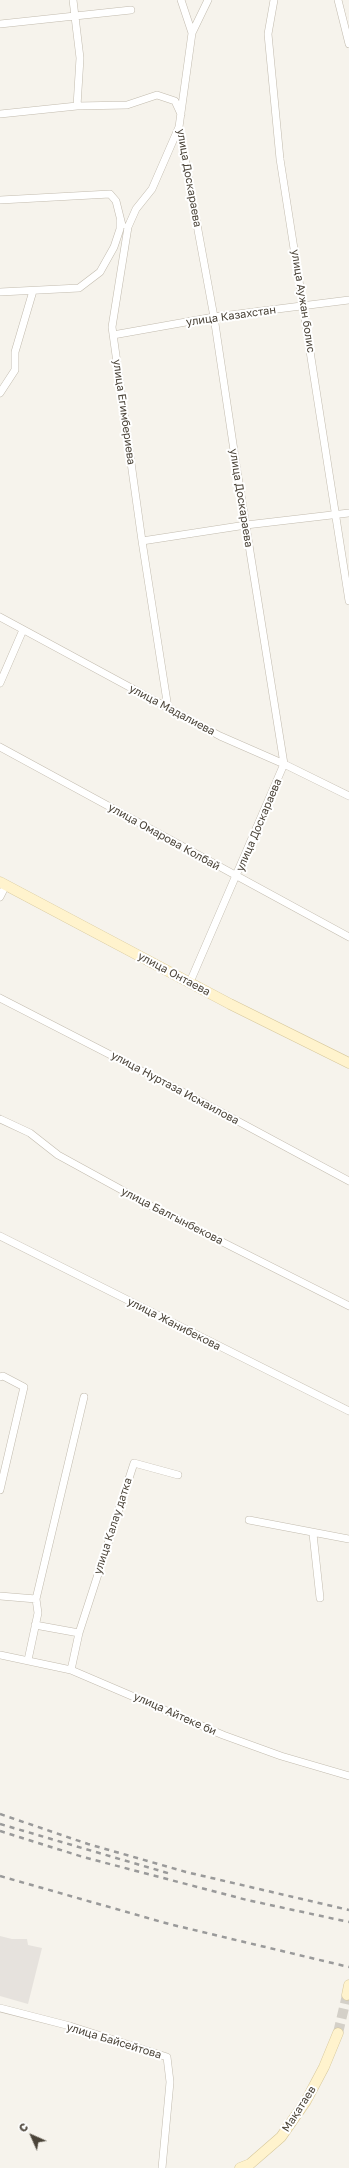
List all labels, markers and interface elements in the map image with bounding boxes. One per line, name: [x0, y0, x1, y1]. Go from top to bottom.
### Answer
street label: улица Доскараева: [174, 128, 204, 228]
street label: улица Аужан болис: [288, 248, 318, 354]
street label: улица Казахстан: [185, 303, 277, 329]
street label: улица Егимбериева: [110, 358, 138, 466]
street label: улица Доскараева: [227, 448, 255, 548]
street label: улица Мадалиева: [127, 682, 217, 738]
street label: улица Доскараева: [233, 777, 285, 873]
street label: улица Омарова Колбай: [106, 801, 222, 873]
street label: улица Онтаева: [136, 949, 212, 999]
street label: улица Нуртаза Исмаилова: [109, 1049, 241, 1127]
street label: улица Балгынбекова: [119, 1185, 225, 1247]
street label: улица Жанибекова: [125, 1295, 223, 1353]
street label: улица Калау датка: [91, 1476, 135, 1576]
street label: улица Айтеке би: [132, 1690, 218, 1738]
street label: улица Байсейтова: [65, 2020, 163, 2062]
street label: Мақатаев: [279, 2084, 319, 2134]
north arrow: [12, 2116, 52, 2156]
text: С: [16, 2120, 31, 2135]

